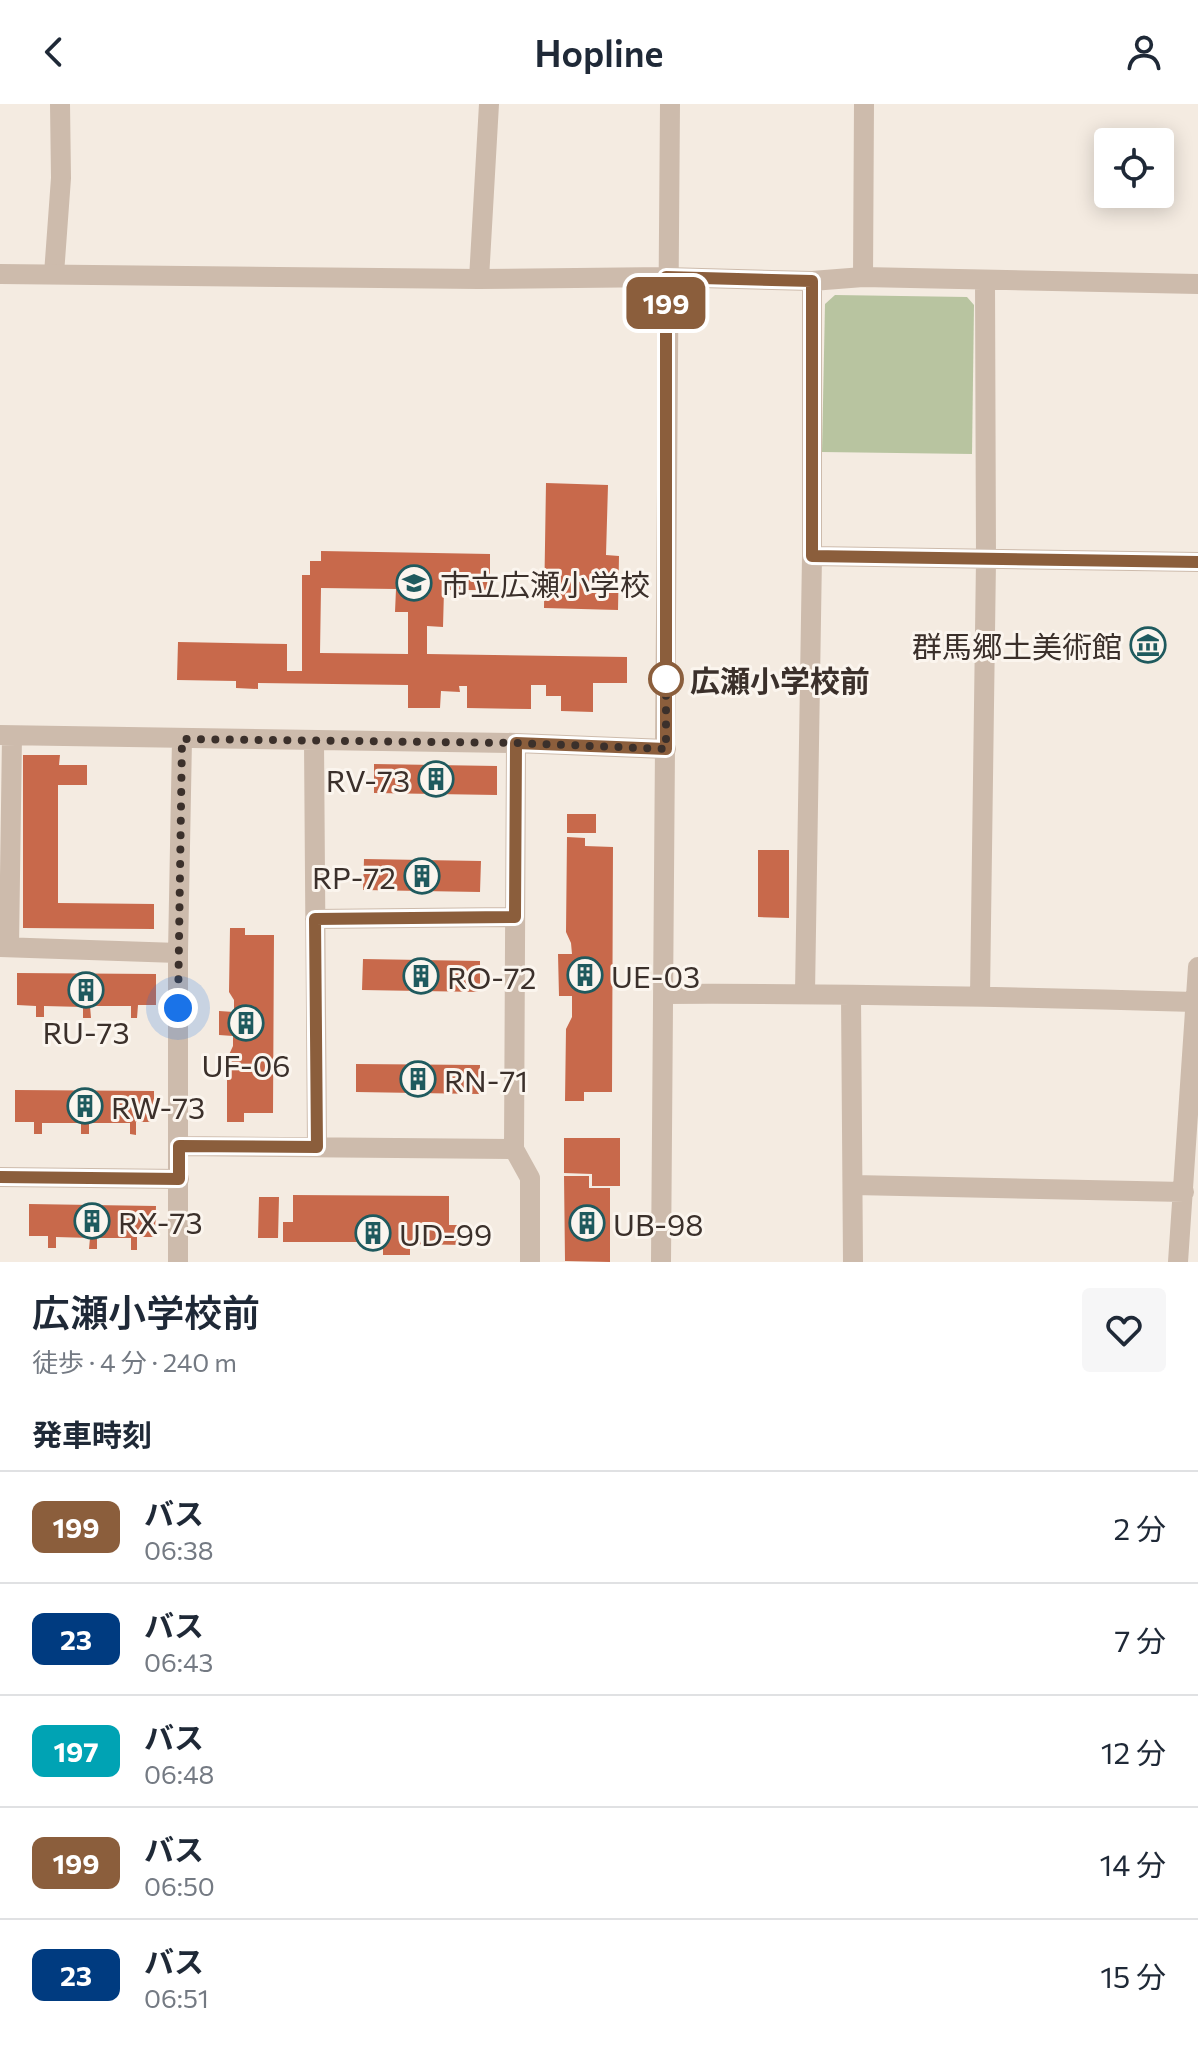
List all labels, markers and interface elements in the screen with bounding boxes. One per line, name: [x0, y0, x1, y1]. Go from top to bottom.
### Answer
icon: back: [32, 30, 76, 74]
text: Hopline: [535, 30, 663, 74]
icon: person: [1122, 30, 1166, 74]
map controls: [1094, 128, 1174, 208]
button: locate: [1094, 128, 1174, 208]
line badge: 199: [620, 277, 712, 329]
text: 199: [642, 286, 690, 320]
school or university icon: 市立広瀬小学校: [395, 564, 433, 602]
place label: 市立広瀬小学校: [440, 565, 650, 602]
museum icon: 群馬郷土美術館: [1129, 626, 1167, 664]
place label: 群馬郷土美術館: [912, 627, 1122, 664]
place label: 広瀬小学校前: [690, 661, 870, 698]
marker: 広瀬小学校前: [649, 662, 683, 696]
building icon: RV-73: [417, 760, 455, 798]
place label: RV-73: [326, 761, 410, 798]
building icon: RP-72: [403, 857, 441, 895]
place label: RP-72: [312, 858, 396, 895]
building icon: UE-03: [566, 956, 604, 994]
building icon: RO-72: [402, 957, 440, 995]
place label: UE-03: [611, 957, 700, 994]
place label: RO-72: [447, 958, 536, 995]
building icon: RU-73: [67, 971, 105, 1009]
your location: [158, 988, 198, 1028]
building icon: UF-06: [227, 1004, 265, 1042]
place label: RU-73: [42, 1013, 130, 1050]
place label: UF-06: [201, 1046, 291, 1083]
building icon: RN-71: [399, 1060, 437, 1098]
place label: RN-71: [444, 1061, 528, 1098]
building icon: RW-73: [66, 1087, 104, 1125]
place label: RW-73: [111, 1088, 205, 1125]
building icon: RX-73: [73, 1202, 111, 1240]
place label: RX-73: [118, 1203, 203, 1240]
building icon: UB-98: [568, 1204, 606, 1242]
place label: UB-98: [613, 1205, 703, 1242]
building icon: UD-99: [354, 1214, 392, 1252]
place label: UD-99: [399, 1215, 492, 1252]
text: 広瀬小学校前: [32, 1288, 260, 1335]
button: heart: [1082, 1288, 1166, 1372]
text: 徒歩 · 4 分 · 240 m: [32, 1346, 237, 1377]
text: 発車時刻: [32, 1415, 152, 1452]
text: バス: [144, 1494, 204, 1531]
text: 2 分: [1114, 1509, 1166, 1546]
text: 199: [52, 1510, 100, 1544]
text: 06:38: [144, 1534, 214, 1565]
text: バス: [144, 1606, 204, 1643]
text: 7 分: [1114, 1621, 1166, 1658]
text: 23: [60, 1622, 92, 1656]
text: 06:43: [144, 1646, 213, 1677]
text: バス: [144, 1718, 204, 1755]
text: 12 分: [1101, 1733, 1166, 1770]
text: 197: [53, 1734, 99, 1768]
text: 06:48: [144, 1758, 214, 1789]
text: バス: [144, 1830, 204, 1867]
text: 14 分: [1099, 1845, 1166, 1882]
text: 199: [52, 1846, 100, 1880]
text: 06:50: [144, 1870, 215, 1901]
text: バス: [144, 1942, 204, 1979]
text: 15 分: [1100, 1957, 1166, 1994]
text: 23: [60, 1958, 92, 1992]
text: 06:51: [144, 1982, 209, 2013]

